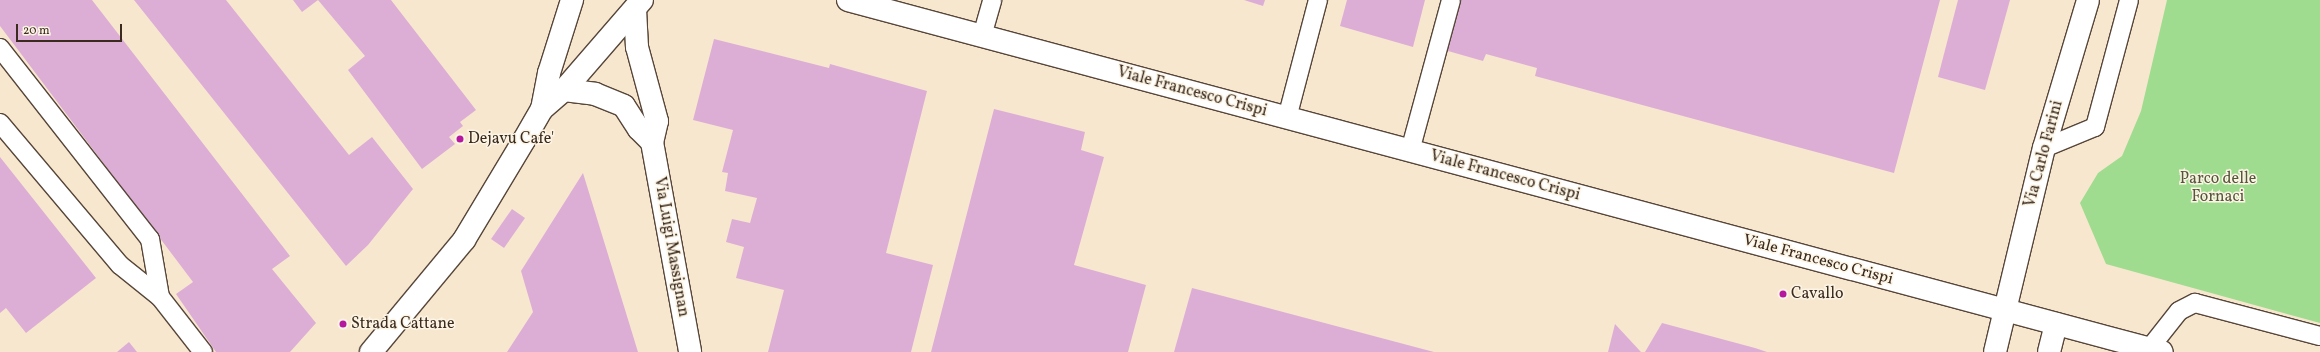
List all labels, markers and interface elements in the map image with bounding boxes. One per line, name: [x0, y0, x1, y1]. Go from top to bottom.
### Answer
scale bar: [18, 16, 124, 42]
text: 20 m: [23, 23, 50, 39]
street label: Viale Francesco Crispi: [1115, 63, 1269, 121]
street label: Via Carlo Farini: [2021, 98, 2067, 210]
place label: Dejavu Cafe': [468, 129, 554, 149]
marker: Dejavu Cafe': [455, 134, 465, 144]
street label: Viale Francesco Crispi: [1428, 147, 1582, 205]
park label: Parco delle Fornaci: [2180, 169, 2256, 207]
street label: Via Luigi Massignan: [649, 176, 693, 318]
street label: Viale Francesco Crispi: [1741, 231, 1895, 289]
place label: Cavallo: [1791, 284, 1843, 304]
marker: Cavallo: [1778, 289, 1788, 299]
place label: Strada Cattane: [351, 314, 455, 334]
marker: Strada Cattane: [338, 319, 348, 329]

